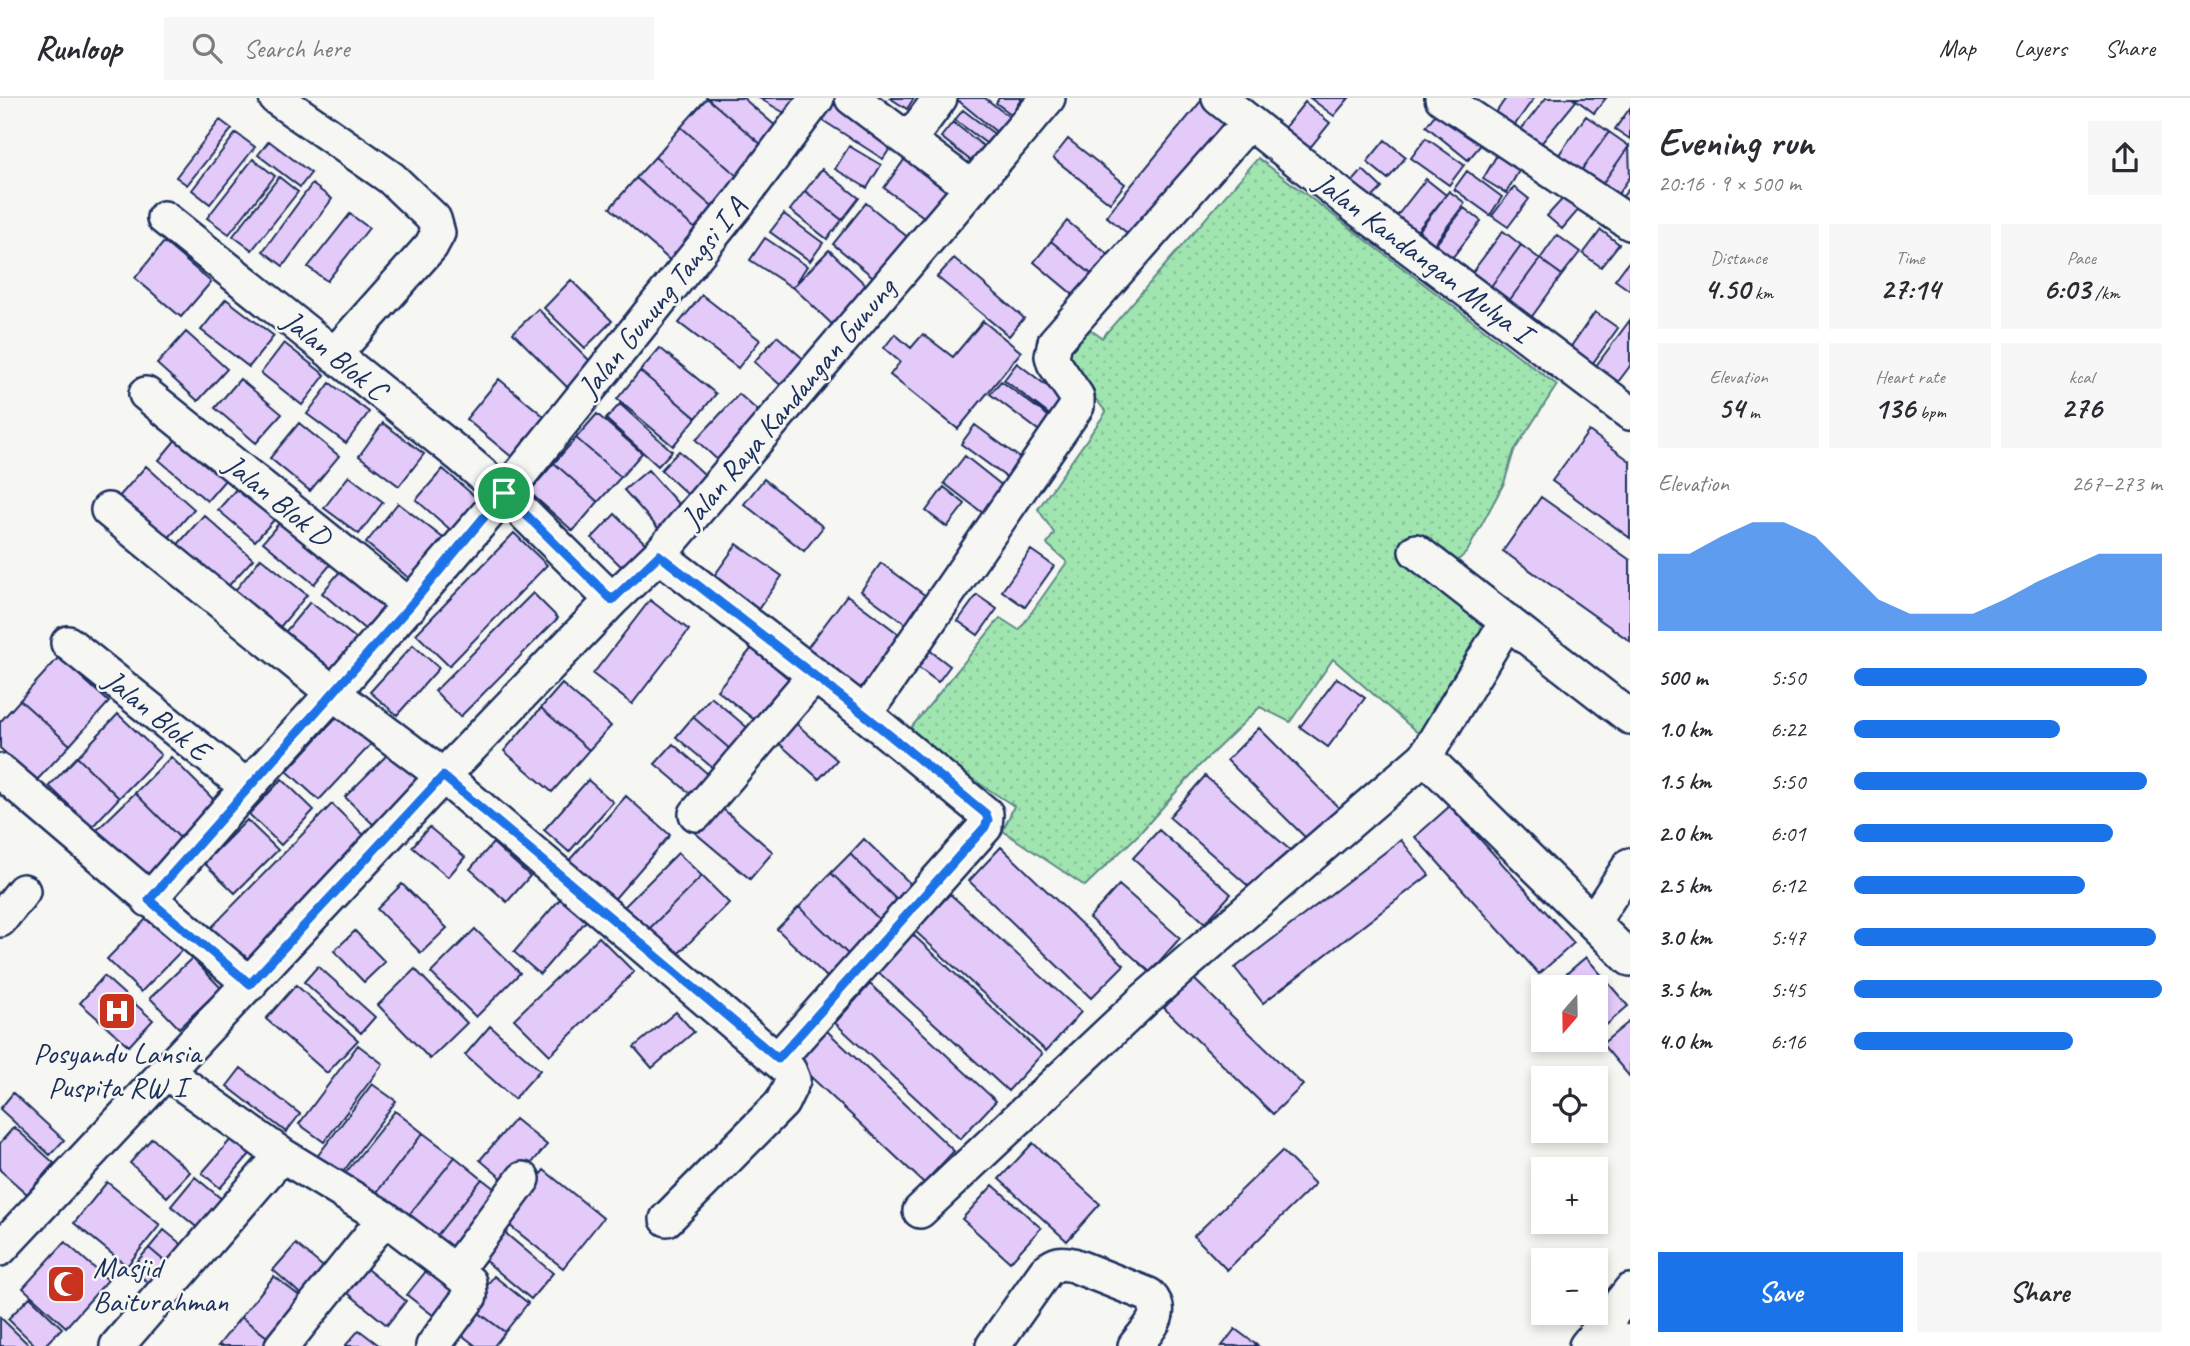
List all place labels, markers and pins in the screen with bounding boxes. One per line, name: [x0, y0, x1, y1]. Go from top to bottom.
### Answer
pin: [474, 463, 534, 523]
hospital icon: Posyandu Lansia Puspita RW I: [96, 990, 138, 1032]
place label: Posyandu Lansia Puspita RW I: [33, 1034, 203, 1106]
place label: Masjid Baiturahman: [93, 1248, 229, 1320]
mosque icon: Masjid Baiturahman: [45, 1263, 87, 1305]

